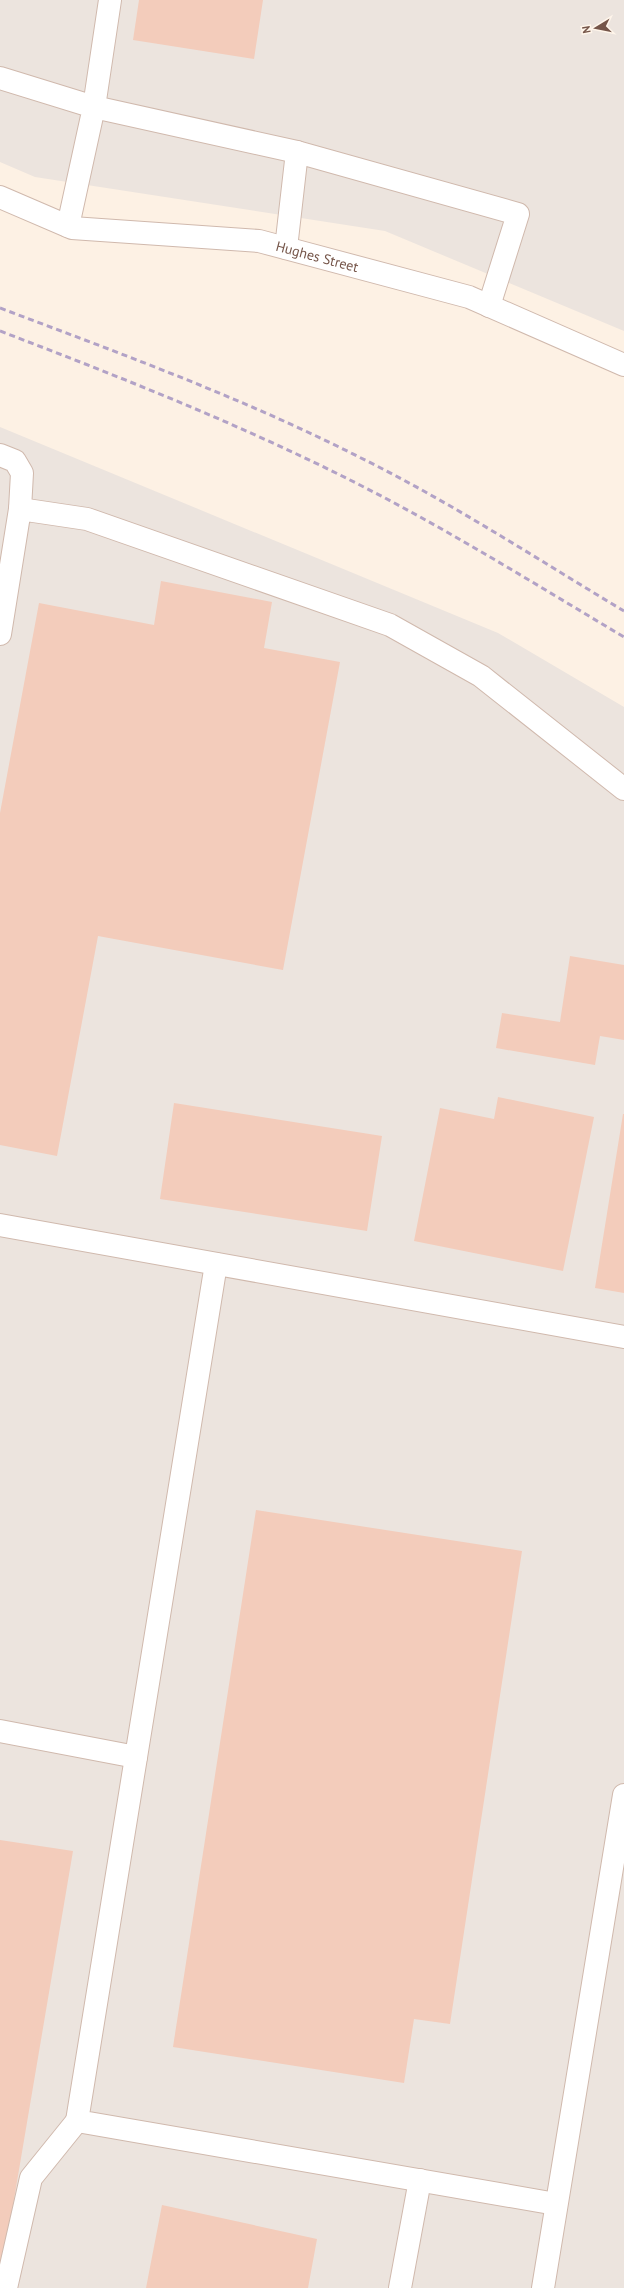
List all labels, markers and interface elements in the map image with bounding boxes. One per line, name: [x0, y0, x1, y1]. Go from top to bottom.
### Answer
north arrow: [576, 8, 616, 48]
text: N: [579, 25, 594, 35]
street label: Hughes Street: [274, 237, 361, 276]

